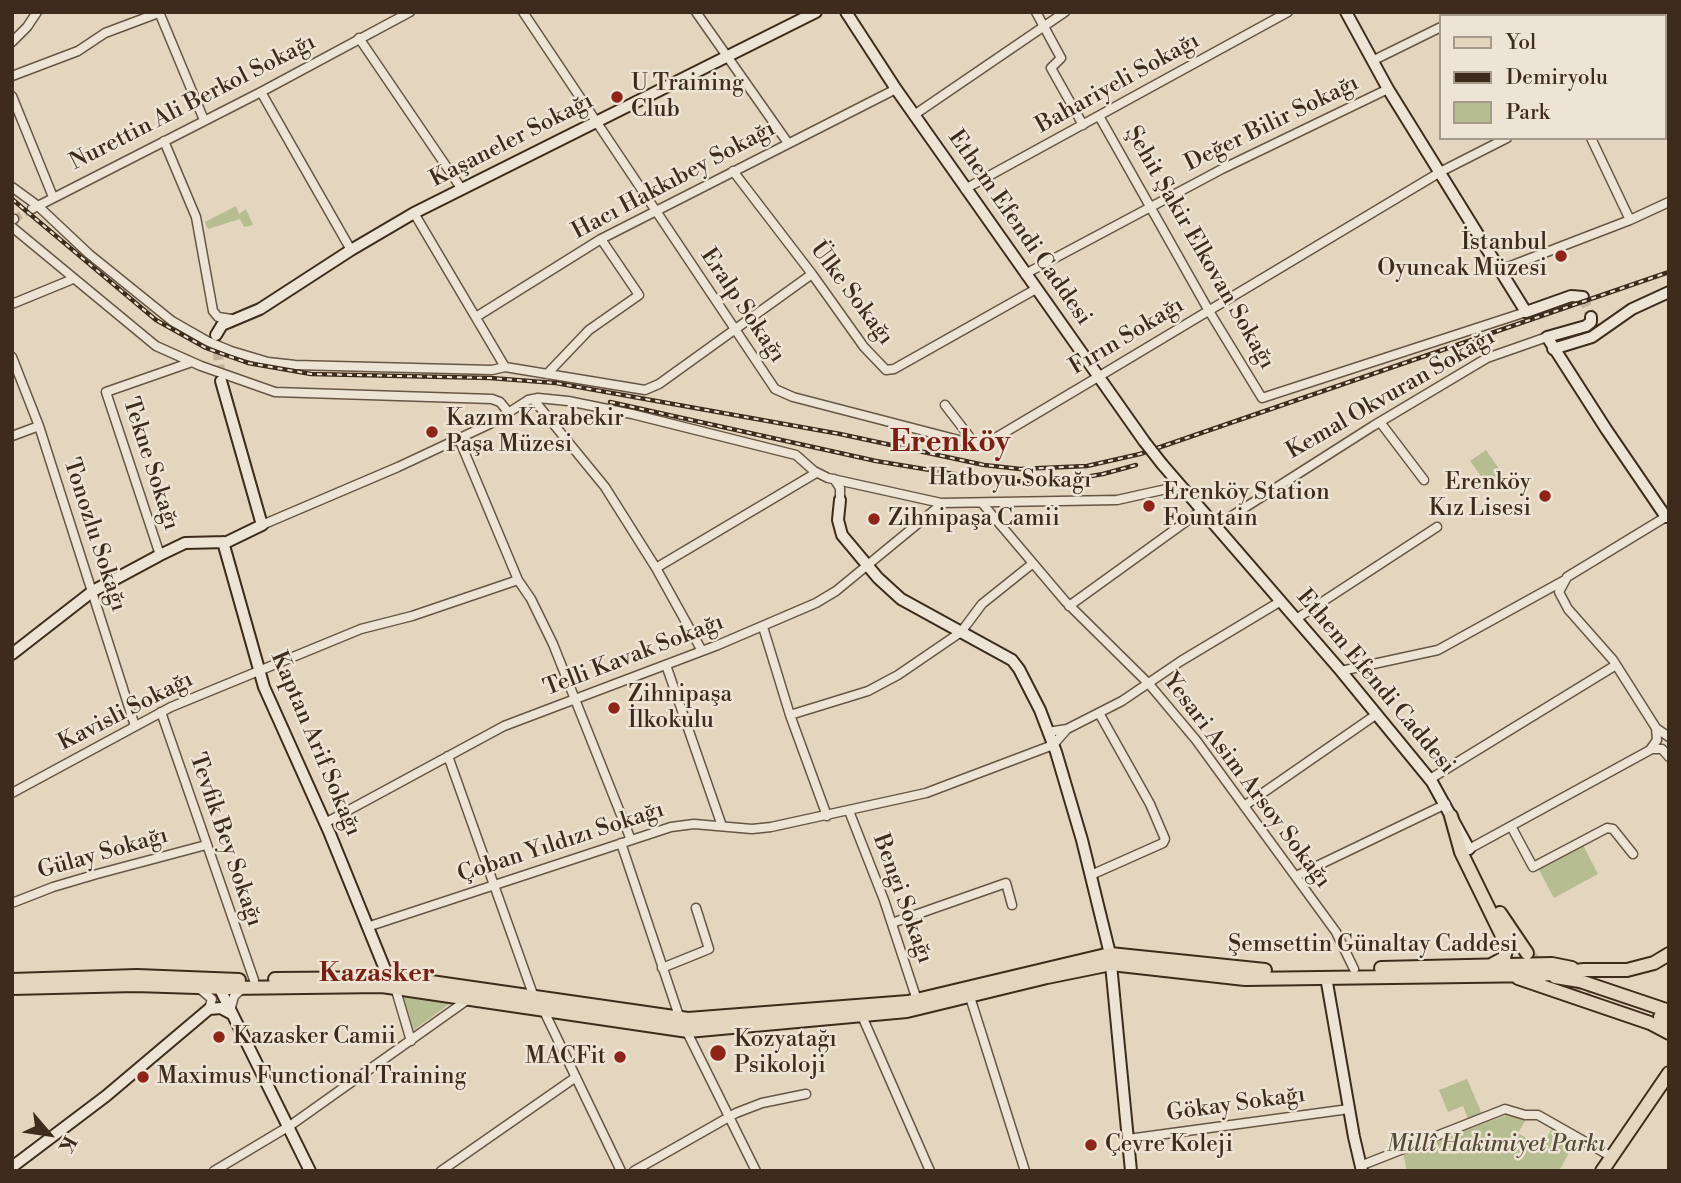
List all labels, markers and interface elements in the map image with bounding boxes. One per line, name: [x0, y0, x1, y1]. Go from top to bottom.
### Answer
legend: [1440, 14, 1667, 140]
street label: Bahariyeli Sokağı: [1031, 28, 1205, 140]
street label: Nurettin Ali Berkol Sokağı: [65, 29, 321, 177]
text: Yol: [1506, 30, 1536, 56]
text: Demiryolu: [1506, 65, 1608, 91]
place label: U Training Club: [631, 70, 744, 124]
street label: Değer Bilir Sokağı: [1180, 70, 1364, 178]
street label: Kaşaneler Sokağı: [426, 88, 598, 194]
marker: U Training Club: [609, 89, 625, 105]
text: Park: [1506, 100, 1550, 126]
street label: Hacı Hakkıbey Sokağı: [568, 116, 780, 246]
street label: Şehit Şakir Elkovan Sokağı: [1118, 122, 1280, 374]
street label: Ethem Efendi Caddesi: [941, 125, 1097, 331]
place label: İstanbul Oyuncak Müzesi: [1377, 229, 1547, 283]
street label: Ülke Sokağı: [803, 237, 899, 351]
street label: Eralp Sokağı: [694, 243, 790, 369]
marker: İstanbul Oyuncak Müzesi: [1553, 248, 1569, 264]
street label: Fırın Sokağı: [1065, 292, 1189, 382]
street label: Kemal Okvuran Sokağı: [1282, 324, 1500, 466]
street label: Tekne Sokağı: [116, 394, 184, 534]
place label: Kazım Karabekir Paşa Müzesi: [446, 405, 624, 459]
marker: Kazım Karabekir Paşa Müzesi: [424, 424, 440, 440]
district label: Erenköy: [890, 426, 1010, 462]
street label: Tonozlu Sokağı: [56, 455, 132, 615]
street label: Hatboyu Sokağı: [928, 465, 1092, 495]
place label: Erenköy Kız Lisesi: [1429, 469, 1531, 523]
place label: Erenköy Station Fountain: [1163, 479, 1330, 533]
marker: Erenköy Kız Lisesi: [1537, 488, 1553, 504]
marker: Erenköy Station Fountain: [1141, 498, 1157, 514]
place label: Zihnipaşa Camii: [888, 505, 1060, 533]
marker: Zihnipaşa Camii: [866, 511, 882, 527]
street label: Ethem Efendi Caddesi: [1290, 584, 1460, 780]
street label: Telli Kavak Sokağı: [540, 609, 728, 703]
street label: Kaptan Arif Sokağı: [264, 647, 366, 841]
street label: Kavisli Sokağı: [54, 666, 198, 758]
street label: Yesari Asim Arsoy Sokağı: [1156, 668, 1336, 894]
place label: Zihnipaşa İlkokulu: [628, 681, 732, 735]
marker: Zihnipaşa İlkokulu: [606, 700, 622, 716]
street label: Tevfik Bey Sokağı: [182, 750, 268, 930]
street label: Çoban Yıldızı Sokağı: [454, 797, 668, 889]
street label: Gülay Sokağı: [35, 822, 171, 886]
street label: Bengi Sokağı: [866, 831, 938, 967]
street label: Şemsettin Günaltay Caddesi: [1228, 931, 1518, 959]
district label: Kazasker: [319, 959, 435, 991]
place label: Kazasker Camii: [233, 1023, 396, 1051]
place label: Kozyatağı Psikoloji: [734, 1026, 837, 1080]
marker: Kazasker Camii: [211, 1029, 227, 1045]
place label: MACFit: [525, 1043, 606, 1071]
marker: Kozyatağı Psikoloji: [708, 1043, 728, 1063]
marker: MACFit: [612, 1049, 628, 1065]
place label: Maximus Functional Training: [157, 1063, 466, 1091]
marker: Maximus Functional Training: [135, 1069, 151, 1085]
street label: Gökay Sokağı: [1165, 1082, 1307, 1128]
north arrow: [14, 1099, 84, 1169]
place label: Çevre Koleji: [1105, 1131, 1233, 1159]
park label: Millî Hakimiyet Parkı: [1387, 1131, 1605, 1159]
text: K: [53, 1132, 82, 1157]
marker: Çevre Koleji: [1083, 1137, 1099, 1153]

